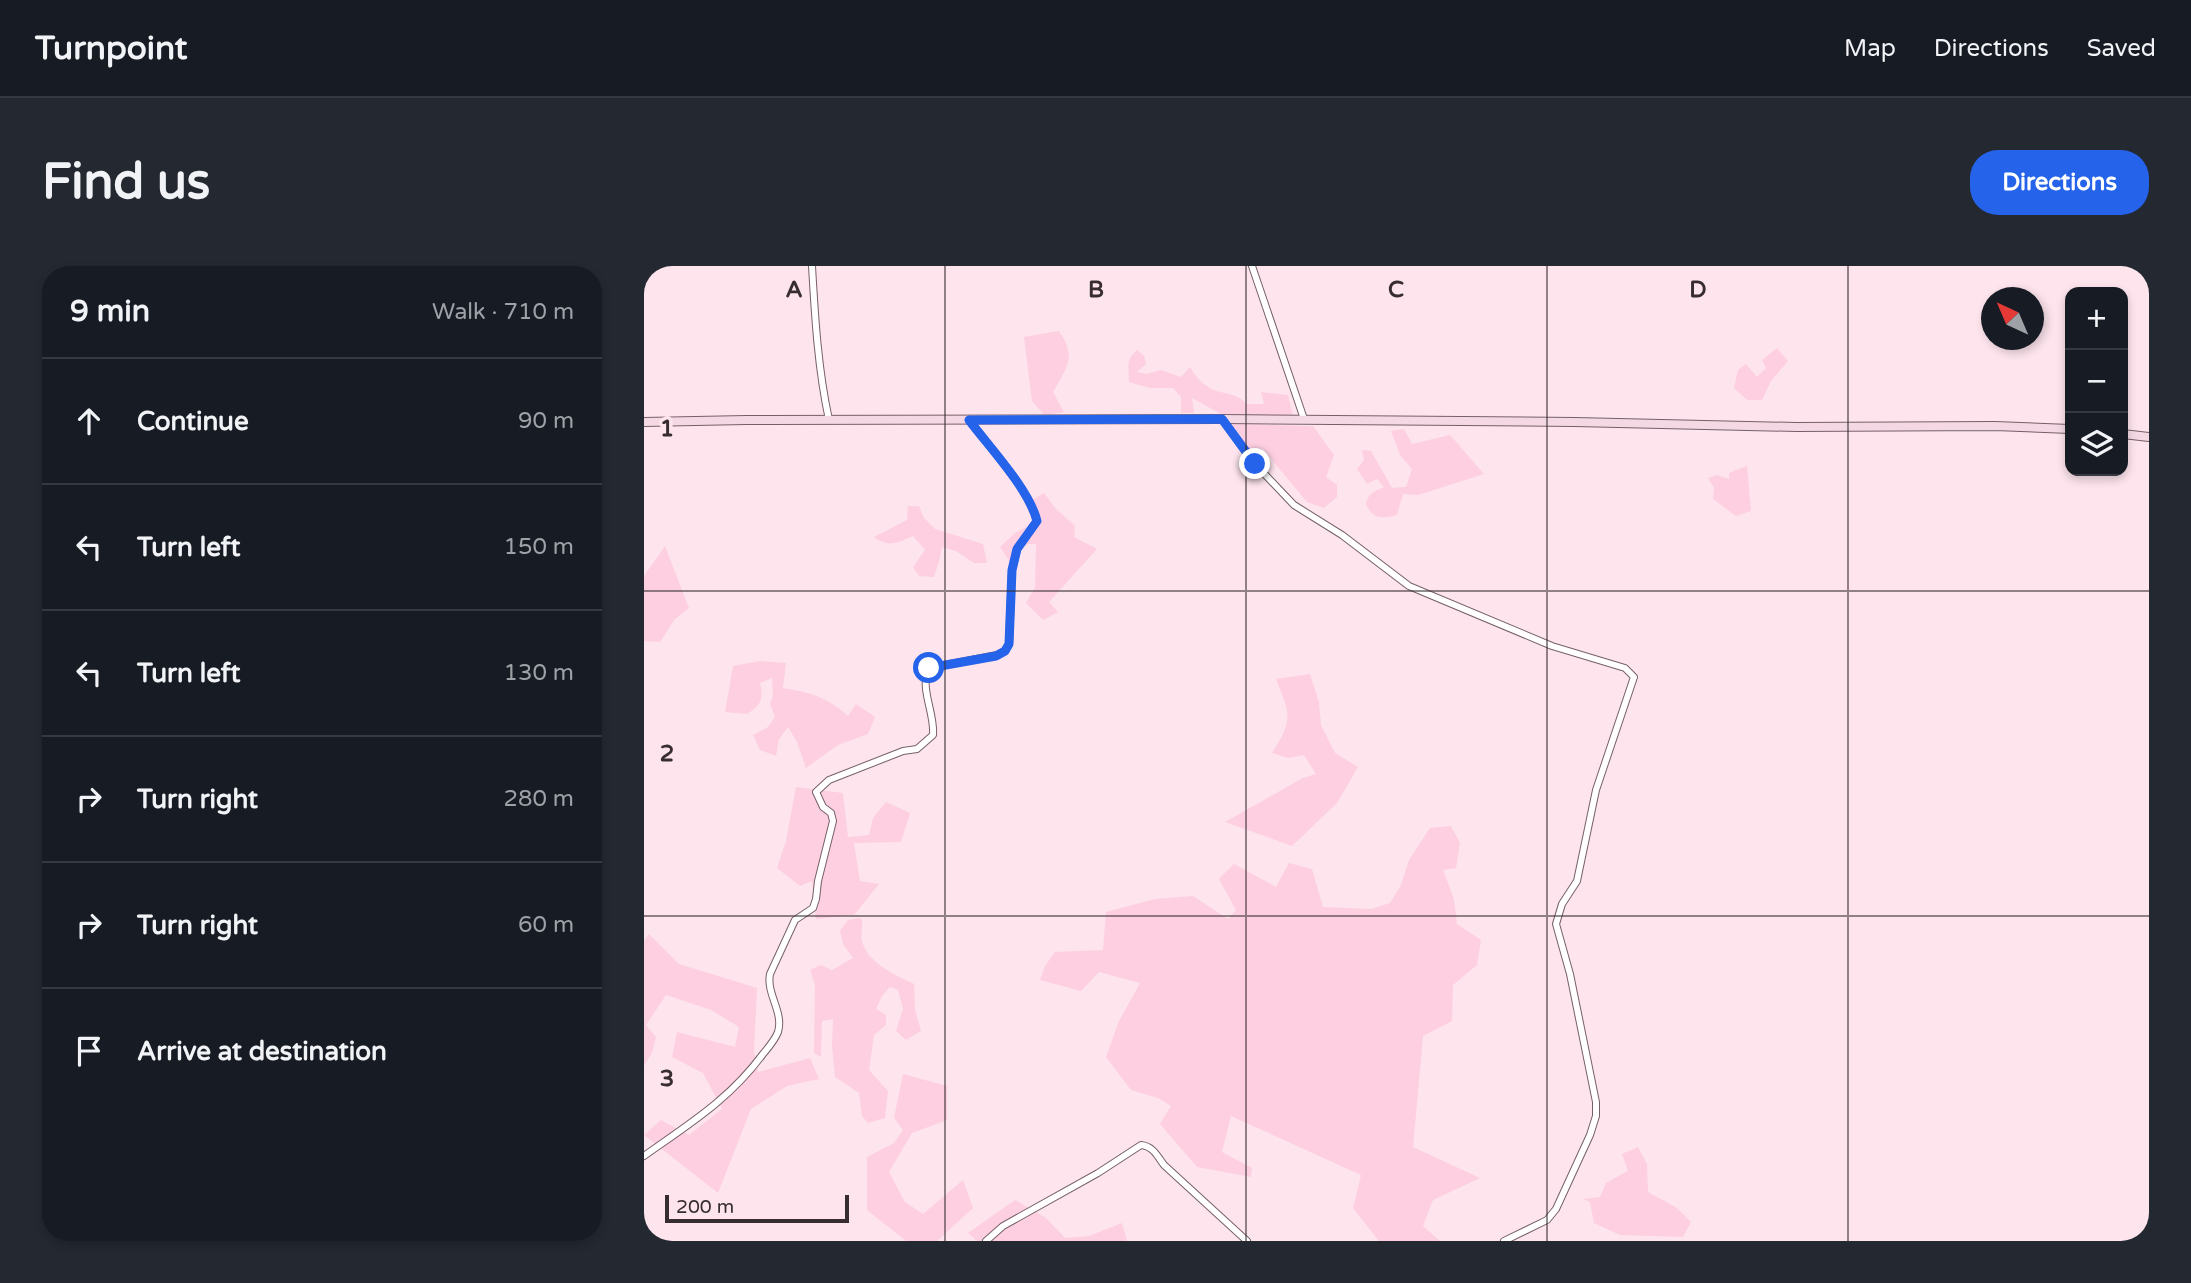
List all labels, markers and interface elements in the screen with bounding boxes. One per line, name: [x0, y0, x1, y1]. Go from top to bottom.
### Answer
text: Turnpoint: [35, 29, 187, 68]
text: Map: [1844, 34, 1896, 63]
text: Directions: [1934, 34, 2049, 63]
text: Saved: [2087, 34, 2156, 63]
button: Directions: [1970, 150, 2149, 215]
text: Find us: [42, 153, 210, 212]
text: A: [785, 276, 803, 304]
text: B: [1088, 276, 1104, 304]
text: C: [1388, 276, 1404, 304]
text: D: [1689, 276, 1707, 304]
north arrow: [1981, 287, 2044, 350]
map controls: [2065, 287, 2128, 476]
button: +: [2065, 287, 2128, 350]
text: 9 min: [70, 293, 150, 330]
text: Walk · 710 m: [432, 298, 574, 326]
button: −: [2065, 350, 2128, 413]
icon: ahead: [70, 402, 108, 440]
text: Continue: [137, 406, 249, 437]
text: 90 m: [518, 407, 574, 435]
button: layers: [2065, 413, 2128, 476]
text: 1: [660, 415, 674, 443]
route end: [1239, 448, 1270, 479]
icon: left: [70, 528, 108, 566]
text: Turn left: [137, 532, 240, 563]
text: 150 m: [504, 533, 574, 561]
route start: [913, 652, 944, 683]
icon: left: [70, 654, 108, 692]
text: Turn left: [137, 658, 240, 689]
text: 130 m: [504, 659, 574, 687]
text: 2: [660, 740, 674, 768]
icon: right: [70, 780, 108, 818]
text: Turn right: [137, 784, 258, 815]
text: 280 m: [504, 785, 574, 813]
icon: right: [70, 906, 108, 944]
text: Turn right: [137, 910, 258, 941]
text: 60 m: [518, 911, 574, 939]
icon: arrive: [70, 1032, 108, 1070]
text: Arrive at destination: [137, 1036, 387, 1067]
text: 3: [660, 1065, 674, 1093]
scale bar: [665, 1192, 849, 1224]
text: 200 m: [676, 1196, 734, 1218]

